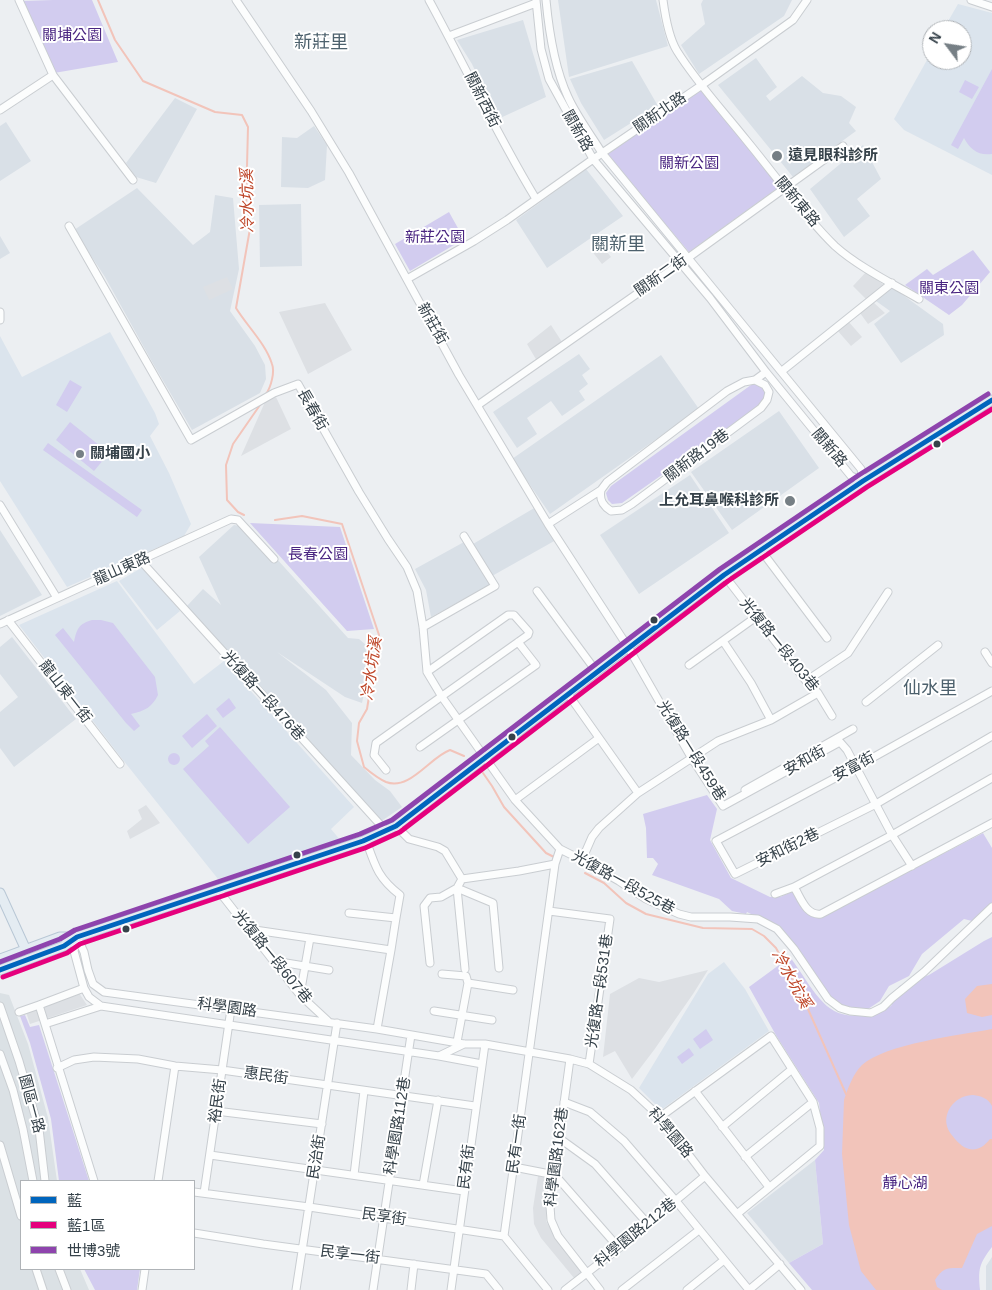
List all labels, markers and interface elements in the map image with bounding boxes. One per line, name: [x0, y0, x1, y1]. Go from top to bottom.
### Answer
north arrow: [922, 20, 972, 70]
park label: 關埔公園: [42, 27, 102, 45]
text: N: [926, 29, 944, 46]
district label: 新莊里: [294, 32, 348, 54]
street label: 關新西街: [460, 69, 504, 131]
street label: 關新北路: [630, 89, 690, 137]
street label: 關新路: [558, 107, 596, 155]
place label: 遠見眼科診所: [788, 147, 878, 165]
marker: 遠見眼科診所: [770, 149, 784, 163]
park label: 關新公園: [659, 155, 719, 173]
water label: 冷水坑溪: [238, 169, 258, 233]
street label: 關新東路: [771, 173, 823, 231]
park label: 新莊公園: [405, 229, 465, 247]
district label: 關新里: [591, 234, 645, 256]
street label: 關新二街: [631, 251, 691, 301]
park label: 關東公園: [919, 280, 979, 298]
street label: 新莊街: [413, 300, 451, 348]
street label: 長春街: [293, 386, 331, 434]
street label: 關新路: [808, 425, 850, 471]
street label: 關新路19巷: [661, 426, 733, 486]
unlabelled marker: [932, 439, 942, 449]
place label: 關埔國小: [90, 445, 150, 463]
marker: 關埔國小: [74, 448, 86, 460]
place label: 上允耳鼻喉科診所: [659, 492, 779, 510]
marker: 上允耳鼻喉科診所: [783, 494, 797, 508]
park label: 長春公園: [288, 546, 348, 564]
street label: 龍山東路: [91, 549, 153, 589]
street label: 光復路一段403巷: [736, 595, 822, 695]
unlabelled marker: [649, 615, 659, 625]
water label: 冷水坑溪: [358, 636, 386, 702]
street label: 光復路一段476巷: [218, 647, 308, 745]
street label: 龍山東一街: [35, 657, 95, 727]
district label: 仙水里: [903, 678, 957, 700]
street label: 光復路一段459巷: [653, 697, 729, 805]
unlabelled marker: [507, 732, 517, 742]
street label: 安和街: [781, 742, 829, 780]
street label: 安富街: [830, 748, 878, 786]
street label: 安和街2巷: [753, 825, 823, 871]
street label: 光復路一段525巷: [568, 847, 678, 919]
unlabelled marker: [292, 850, 302, 860]
street label: 光復路一段607巷: [229, 907, 315, 1007]
unlabelled marker: [121, 924, 131, 934]
street label: 光復路一段531巷: [583, 933, 617, 1049]
water label: 冷水坑溪: [767, 946, 815, 1012]
street label: 科學園路: [196, 995, 258, 1021]
street label: 惠民街: [242, 1064, 290, 1088]
street label: 園區一路: [15, 1073, 47, 1135]
street label: 科學園路112巷: [381, 1076, 415, 1176]
street label: 裕民街: [206, 1077, 230, 1125]
street label: 科學園路: [644, 1104, 696, 1162]
street label: 科學園路162巷: [542, 1106, 572, 1208]
street label: 民有一街: [504, 1113, 530, 1175]
street label: 民治街: [305, 1133, 329, 1181]
street label: 民有街: [455, 1144, 479, 1190]
park label: 靜心湖: [883, 1175, 927, 1193]
legend: [20, 1180, 195, 1270]
text: 藍: [67, 1192, 82, 1209]
street label: 科學園路212巷: [591, 1195, 681, 1271]
street label: 民享街: [360, 1205, 408, 1229]
text: 藍1區: [67, 1217, 105, 1234]
text: 世博3號: [67, 1242, 120, 1259]
street label: 民享一街: [319, 1242, 381, 1268]

